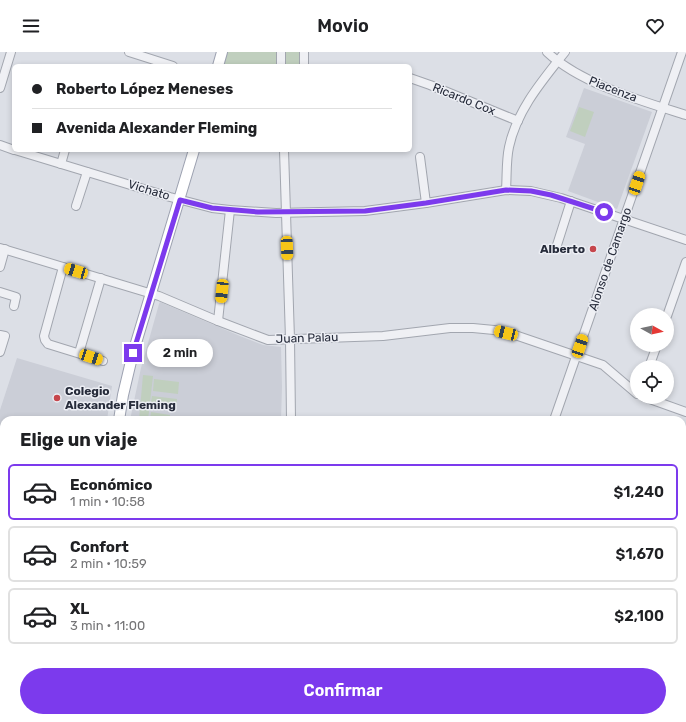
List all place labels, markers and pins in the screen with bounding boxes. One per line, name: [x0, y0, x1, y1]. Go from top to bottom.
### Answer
place label: Alberto: [540, 242, 585, 256]
marker: Alberto: [588, 244, 598, 254]
place label: Colegio Alexander Fleming: [65, 384, 176, 412]
marker: Colegio Alexander Fleming: [52, 393, 62, 403]

